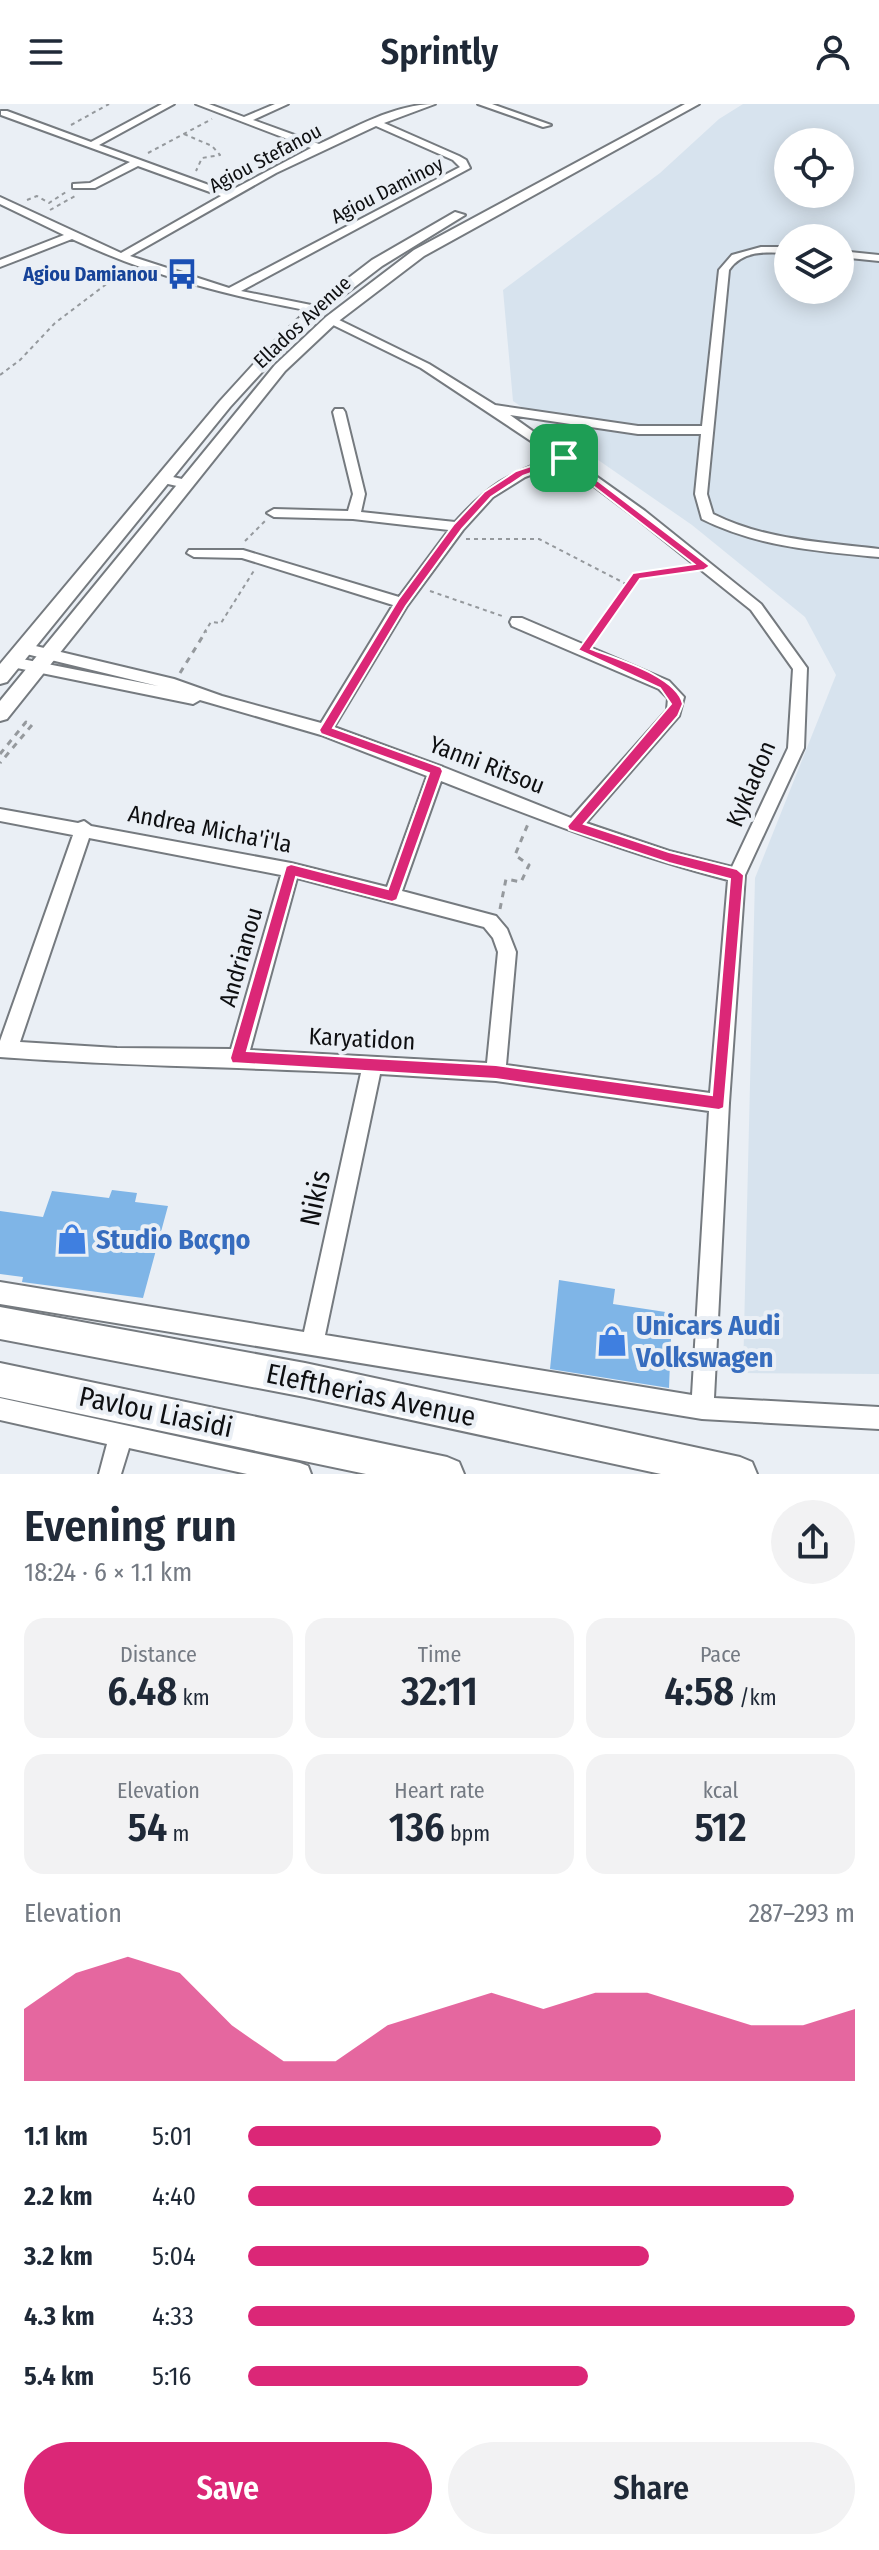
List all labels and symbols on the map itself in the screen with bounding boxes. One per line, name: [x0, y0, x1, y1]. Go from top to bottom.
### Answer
street label: Agiou Stefanou: [205, 118, 325, 198]
street label: Agiou Daminoy: [327, 152, 447, 228]
bus stop icon: Agiou Damianou: [165, 257, 199, 291]
place label: Agiou Damianou: [22, 262, 158, 286]
street label: Ellados Avenue: [248, 271, 356, 373]
pin: [530, 424, 598, 492]
street label: Yanni Ritsou: [425, 730, 549, 800]
street label: Kykladon: [720, 737, 782, 831]
street label: Andrea Micha'i'la: [126, 799, 294, 859]
street label: Andrianou: [213, 904, 269, 1010]
street label: Karyatidon: [308, 1022, 416, 1056]
street label: Nikis: [293, 1167, 337, 1229]
shop icon: Studio Βαςηο: [55, 1222, 89, 1256]
place label: Studio Βαςηο: [96, 1223, 251, 1256]
place label: Unicars Audi Volkswagen: [635, 1309, 781, 1374]
shop icon: Unicars Audi Volkswagen: [595, 1324, 629, 1358]
street label: Eleftherias Avenue: [263, 1357, 479, 1433]
street label: Pavlou Liasidi: [76, 1380, 236, 1444]

